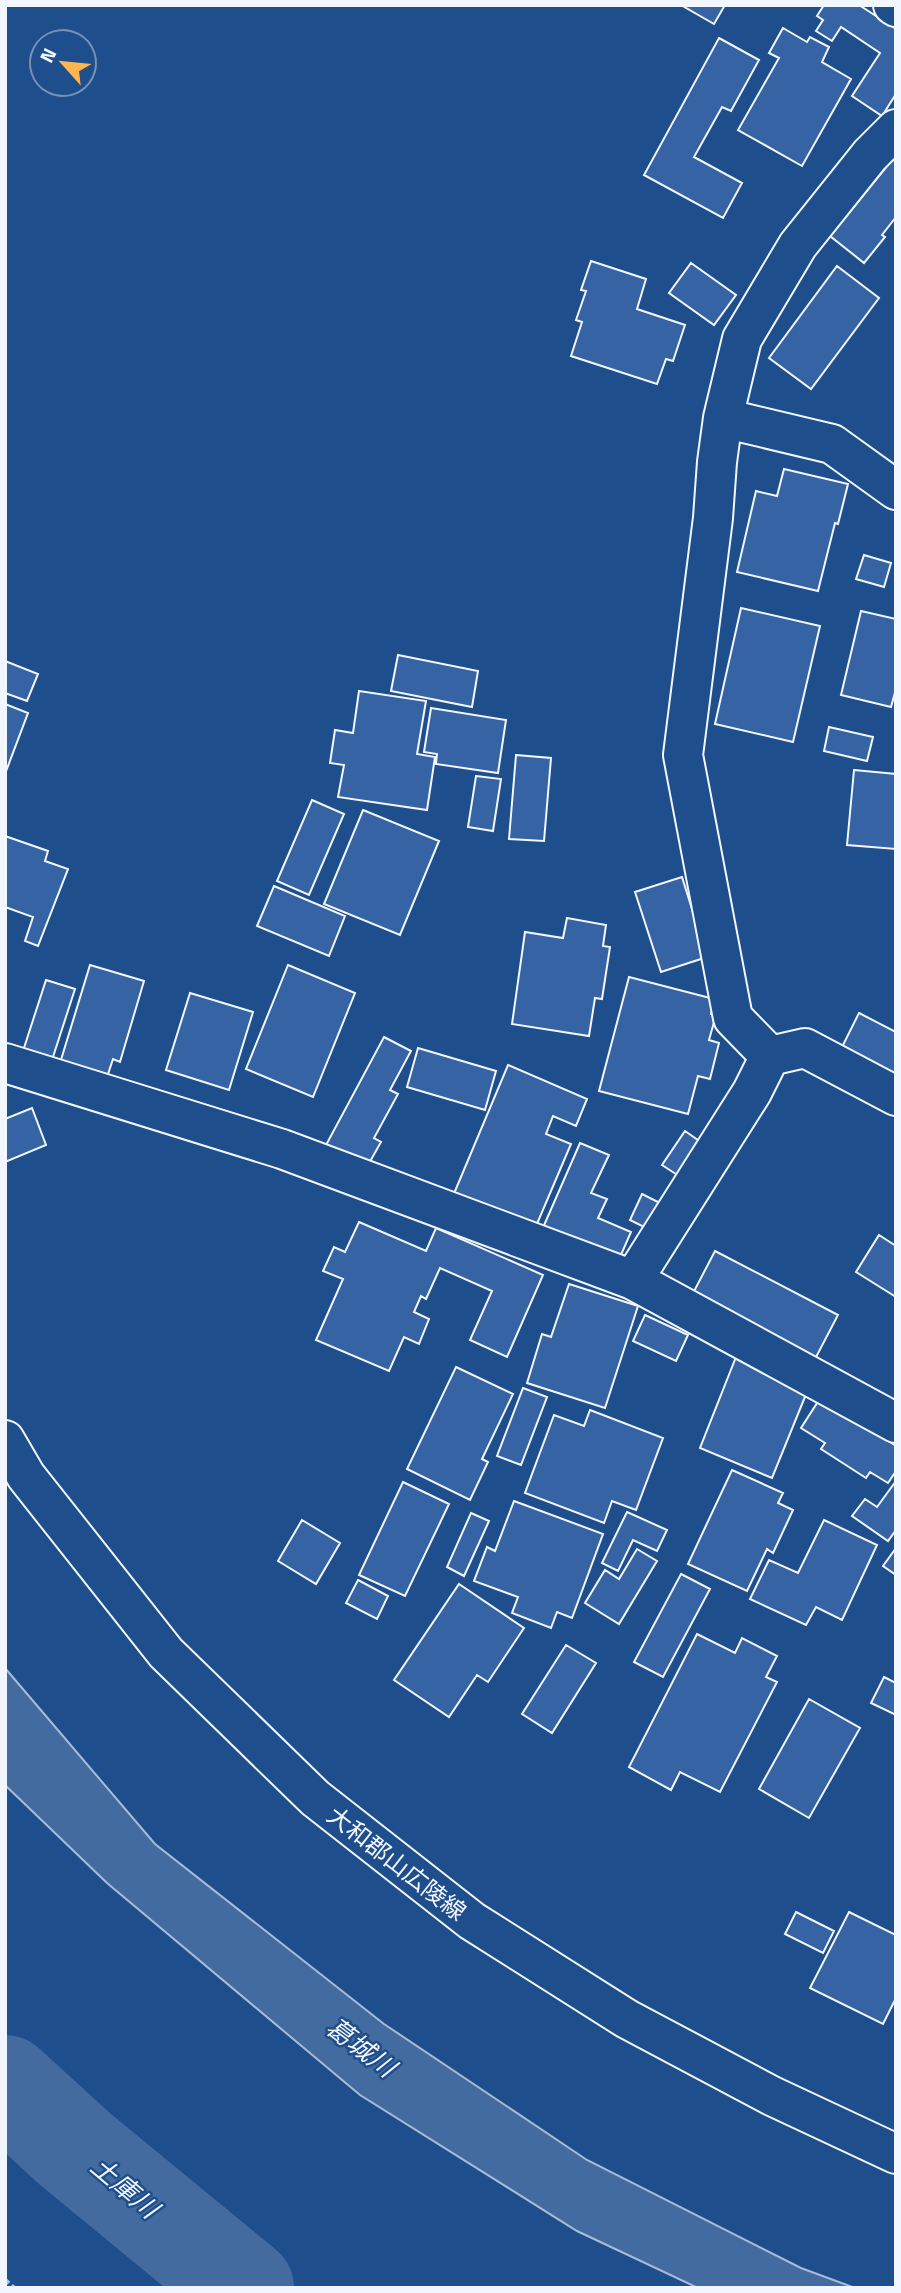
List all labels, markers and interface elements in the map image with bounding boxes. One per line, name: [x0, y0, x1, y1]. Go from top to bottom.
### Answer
north arrow: [28, 28, 98, 98]
text: N: [31, 43, 63, 68]
street label: 大和郡山広陵線: [320, 1797, 474, 1929]
water label: 葛城川: [318, 2008, 406, 2088]
water label: 土庫川: [83, 2147, 170, 2229]

